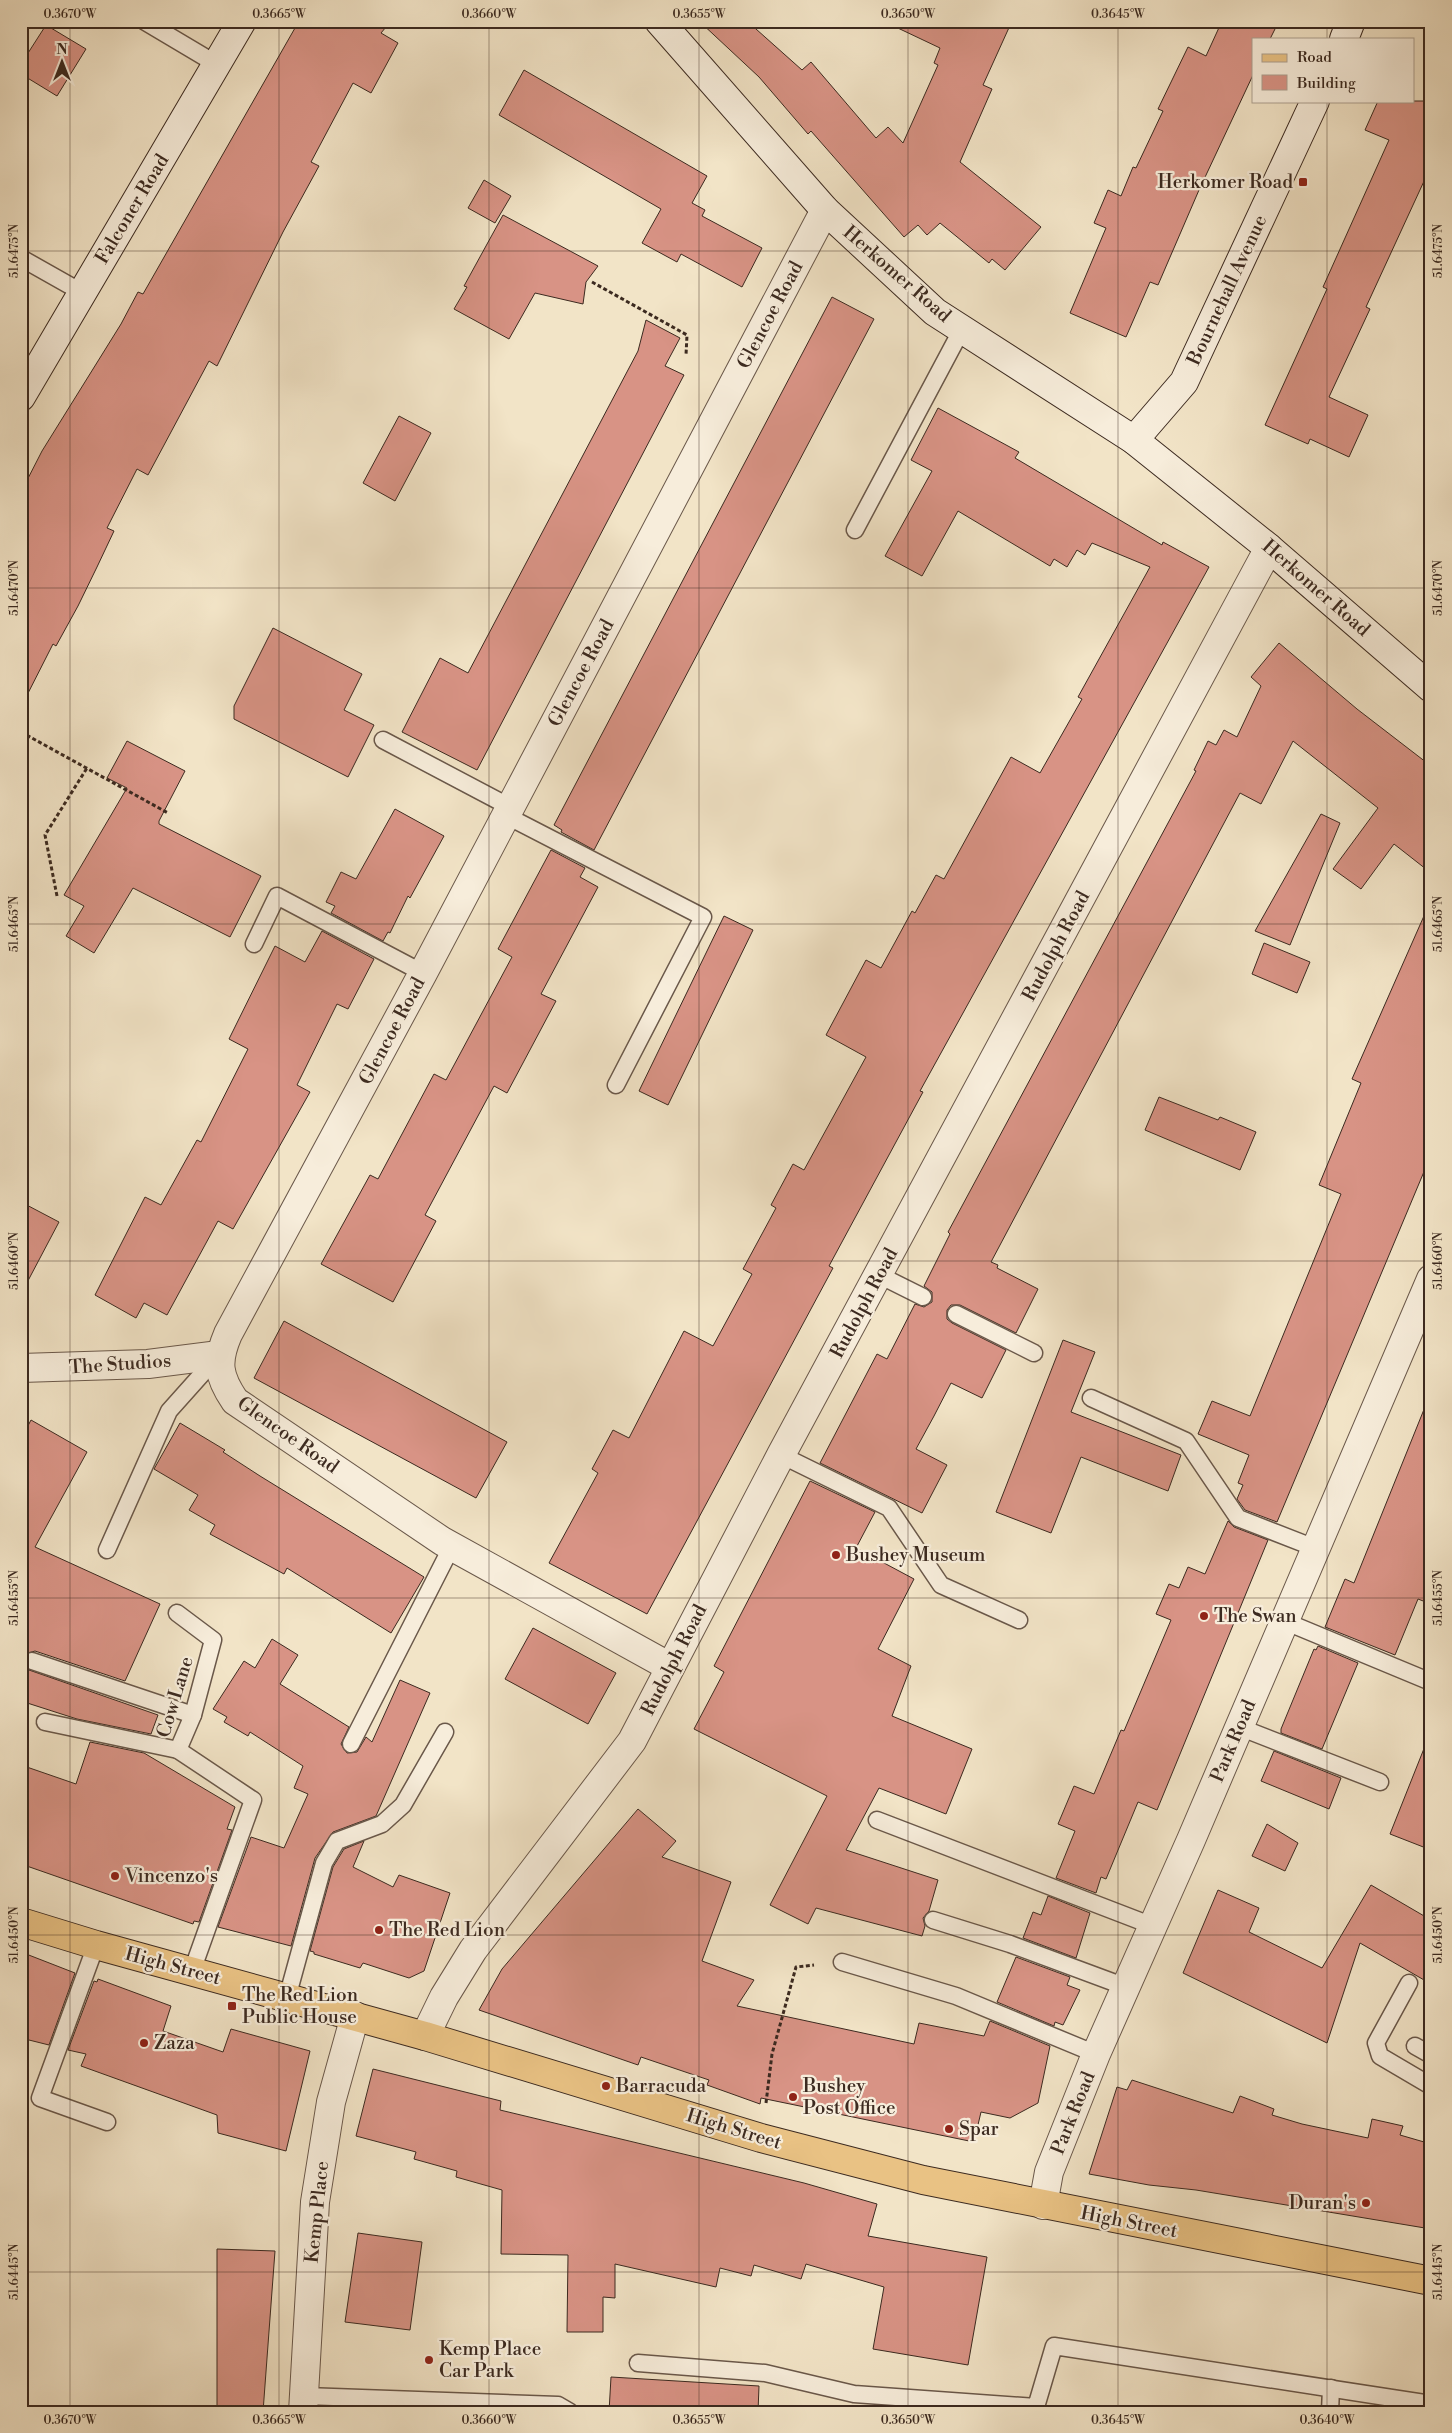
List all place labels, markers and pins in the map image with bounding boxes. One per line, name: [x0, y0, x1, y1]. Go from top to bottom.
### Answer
place label: Herkomer Road: [1157, 170, 1293, 194]
marker: Herkomer Road: [1297, 176, 1309, 188]
place label: Bushey Museum: [845, 1543, 986, 1567]
marker: Bushey Museum: [830, 1549, 842, 1561]
place label: The Swan: [1214, 1604, 1297, 1628]
marker: The Swan: [1198, 1610, 1210, 1622]
place label: Vincenzo's: [124, 1864, 218, 1888]
marker: Vincenzo's: [109, 1870, 121, 1882]
place label: The Red Lion: [389, 1918, 505, 1942]
marker: The Red Lion: [373, 1924, 385, 1936]
place label: The Red Lion Public House: [242, 1983, 358, 2029]
marker: The Red Lion Public House: [226, 2000, 238, 2012]
place label: Zaza: [154, 2031, 195, 2055]
marker: Zaza: [138, 2037, 150, 2049]
place label: Barracuda: [615, 2074, 707, 2098]
place label: Bushey Post Office: [802, 2074, 896, 2120]
marker: Barracuda: [600, 2080, 612, 2092]
marker: Bushey Post Office: [787, 2091, 799, 2103]
place label: Spar: [959, 2117, 999, 2141]
marker: Spar: [943, 2123, 955, 2135]
place label: Duran's: [1289, 2191, 1356, 2215]
marker: Duran's: [1360, 2197, 1372, 2209]
place label: Kemp Place Car Park: [439, 2337, 541, 2383]
marker: Kemp Place Car Park: [423, 2354, 435, 2366]

